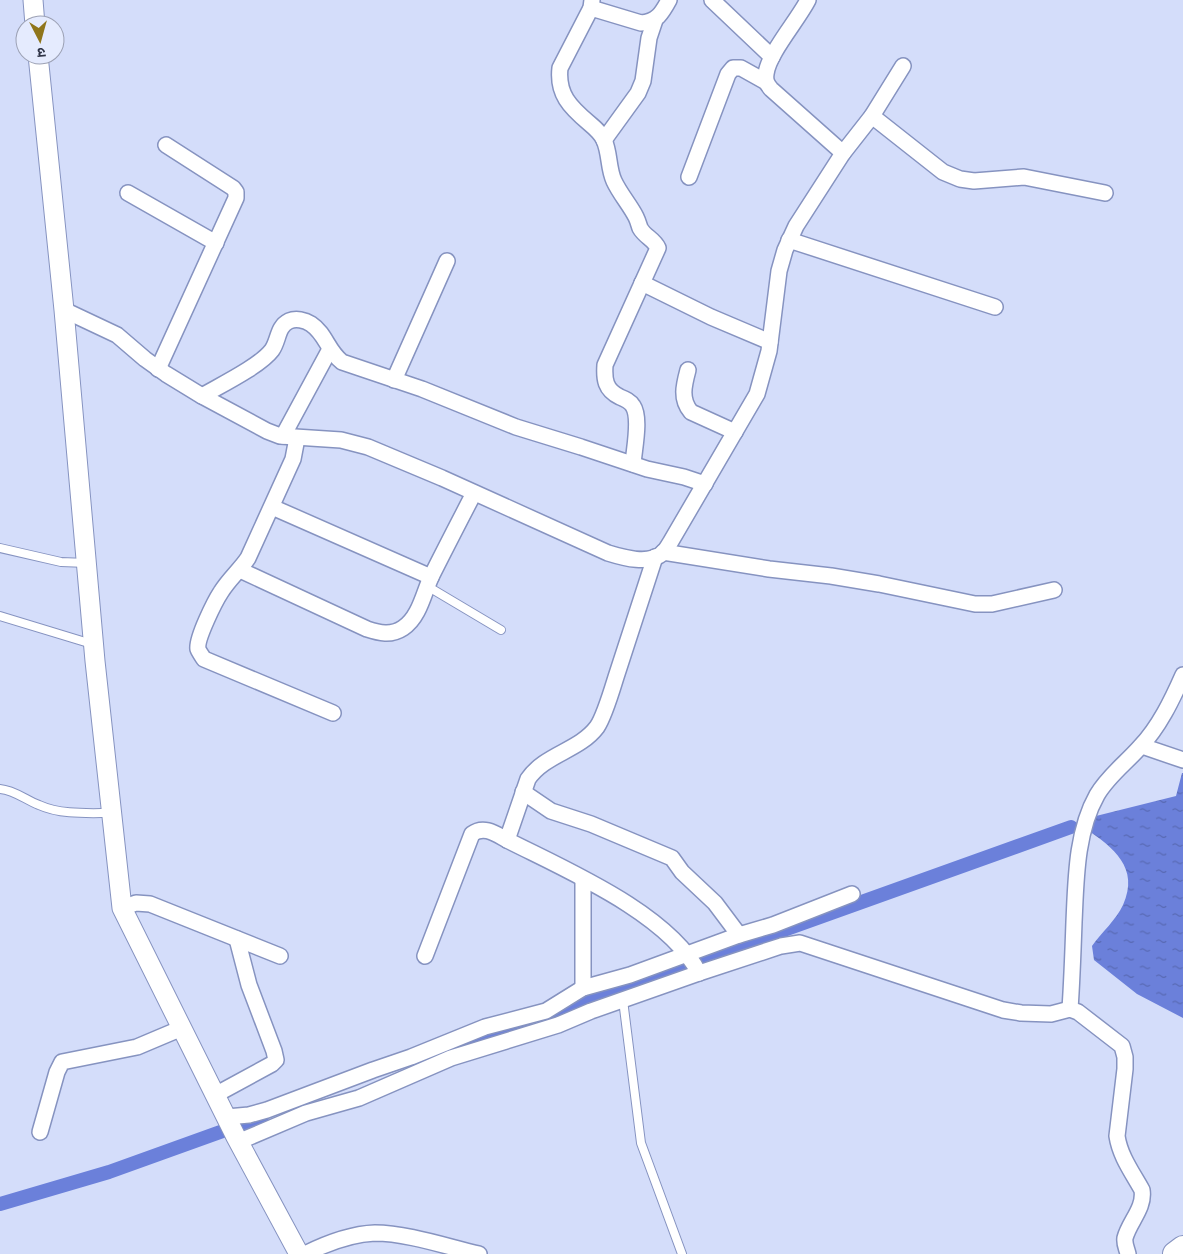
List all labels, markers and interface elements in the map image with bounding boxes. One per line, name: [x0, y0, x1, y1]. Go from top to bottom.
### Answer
north arrow: [15, 15, 65, 65]
text: उ: [36, 44, 46, 62]

